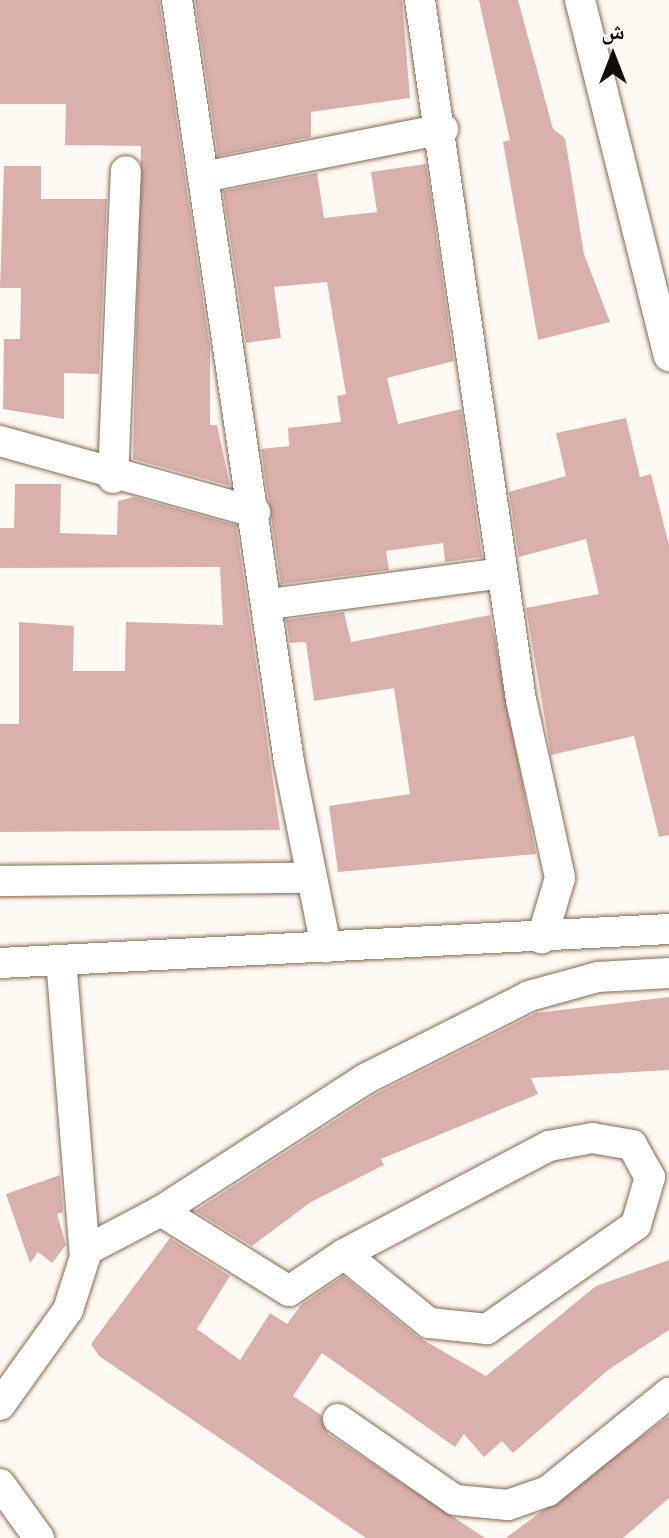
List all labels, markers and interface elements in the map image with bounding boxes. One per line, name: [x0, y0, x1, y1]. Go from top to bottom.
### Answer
north arrow: [573, 16, 653, 96]
text: ش: [601, 19, 625, 44]

